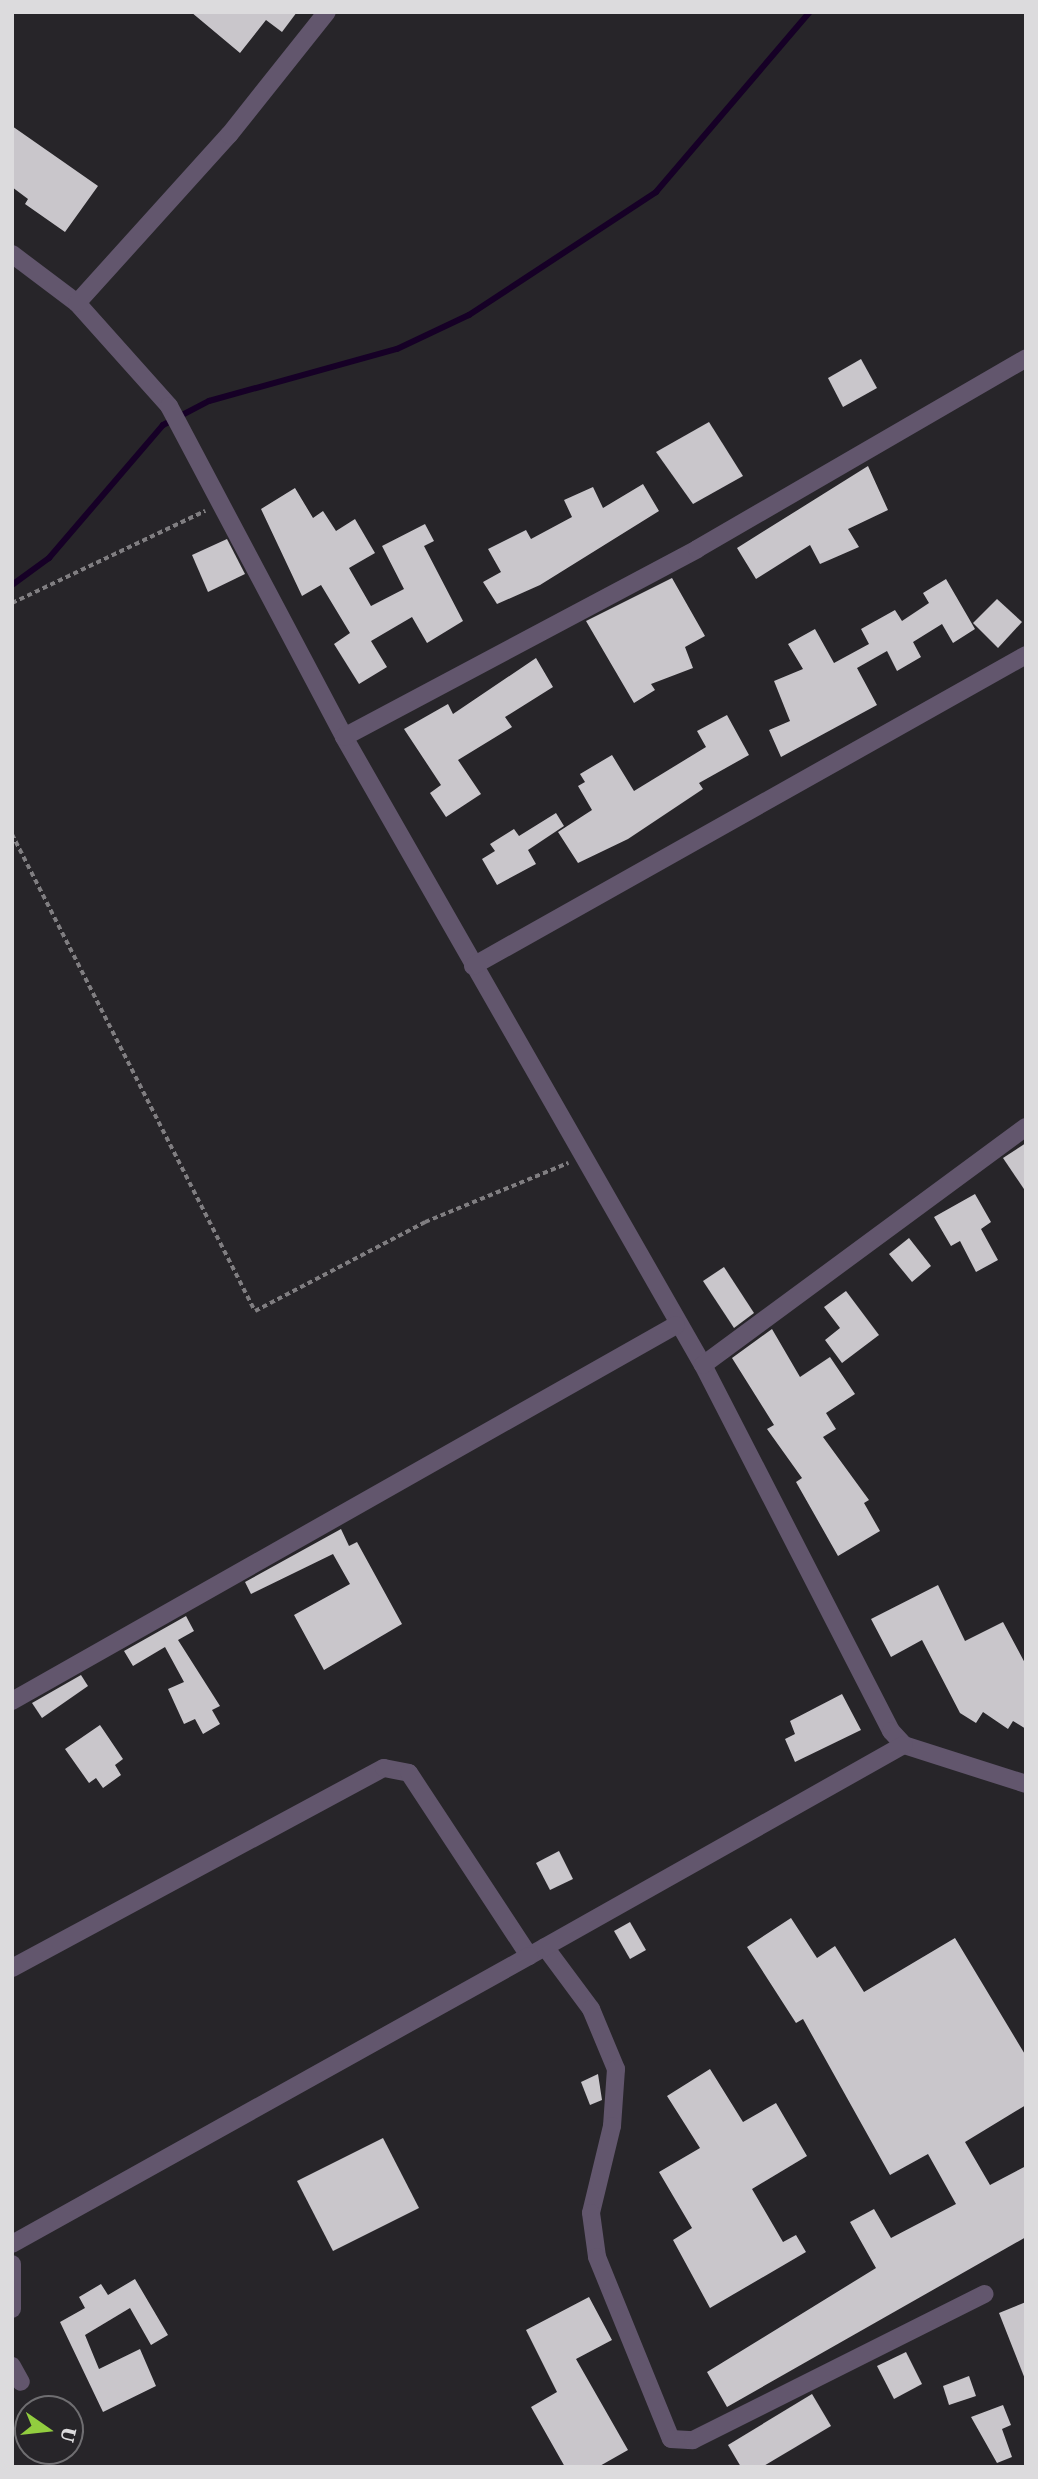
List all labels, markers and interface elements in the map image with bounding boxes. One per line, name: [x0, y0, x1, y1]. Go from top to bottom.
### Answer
north arrow: [14, 2395, 84, 2465]
text: U: [55, 2425, 81, 2445]

